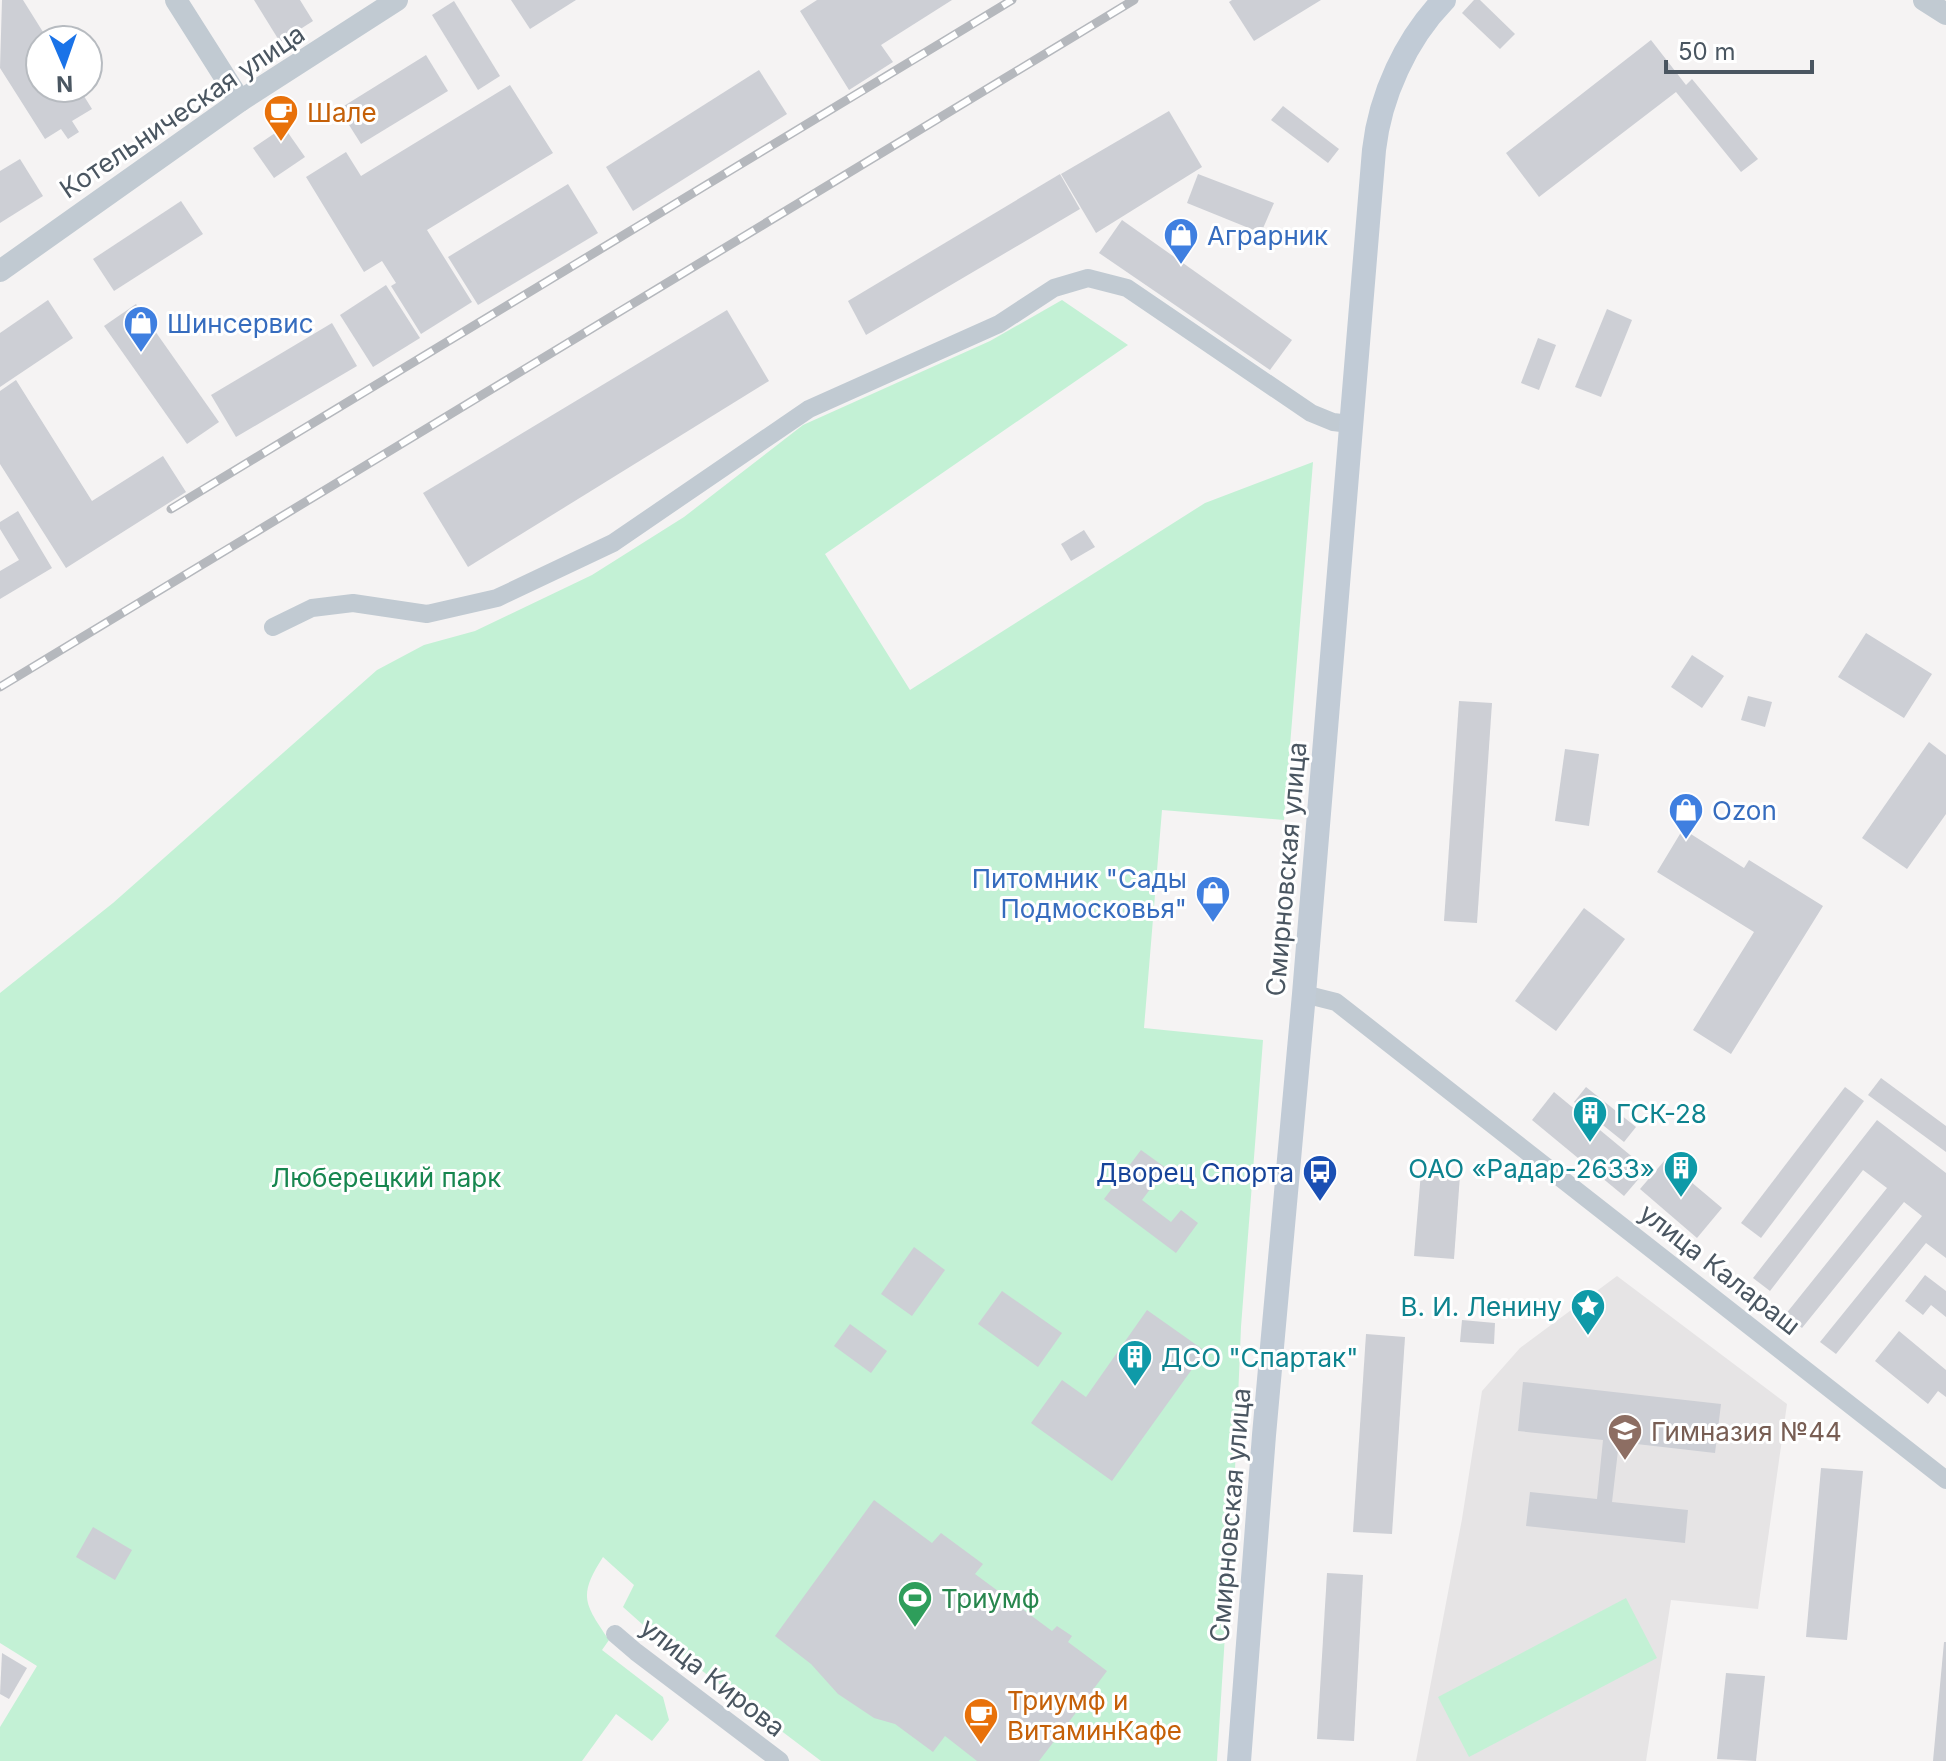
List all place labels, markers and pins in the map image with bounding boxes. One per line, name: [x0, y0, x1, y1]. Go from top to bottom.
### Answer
cafe icon: Шале: [262, 93, 300, 143]
place label: Шале: [307, 97, 377, 128]
shop icon: Аграрник: [1162, 216, 1200, 266]
place label: Аграрник: [1207, 220, 1328, 251]
shop icon: Шинсервис: [122, 304, 160, 354]
place label: Шинсервис: [167, 308, 314, 339]
shop icon: Ozon: [1667, 791, 1705, 841]
place label: Ozon: [1712, 795, 1777, 826]
place label: Питомник "Сады Подмосковья": [972, 863, 1187, 924]
shop icon: Питомник "Сады Подмосковья": [1194, 874, 1232, 924]
building icon: ГСК-28: [1571, 1094, 1609, 1144]
place label: ГСК-28: [1616, 1098, 1707, 1129]
building icon: ОАО «Радар-2633»: [1662, 1149, 1700, 1199]
bus stop icon: Дворец Спорта: [1301, 1153, 1339, 1203]
place label: ОАО «Радар-2633»: [1408, 1153, 1655, 1184]
place label: Дворец Спорта: [1096, 1157, 1294, 1188]
place icon: В. И. Ленину: [1569, 1287, 1607, 1337]
place label: В. И. Ленину: [1400, 1291, 1562, 1322]
building icon: ДСО "Спартак": [1116, 1338, 1154, 1388]
place label: ДСО "Спартак": [1161, 1342, 1358, 1373]
school or university icon: Гимназия №44: [1606, 1412, 1644, 1462]
place label: Гимназия №44: [1651, 1416, 1842, 1447]
sports icon: Триумф: [896, 1579, 934, 1629]
place label: Триумф: [941, 1583, 1040, 1614]
place label: Триумф и ВитаминКафе: [1007, 1685, 1182, 1746]
cafe icon: Триумф и ВитаминКафе: [962, 1696, 1000, 1746]

